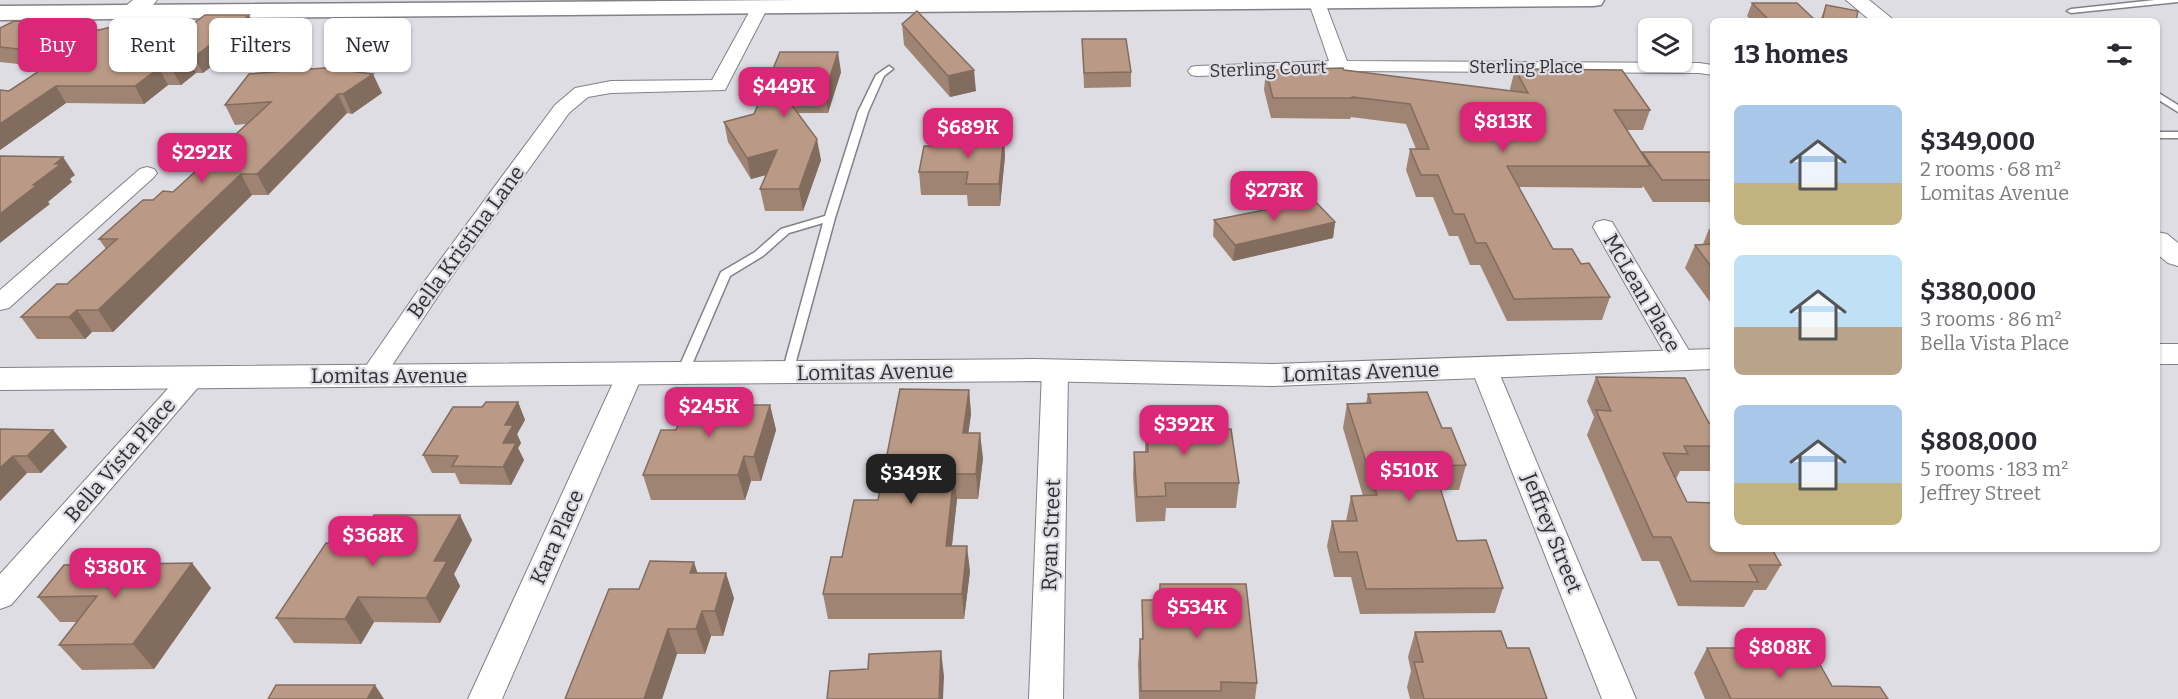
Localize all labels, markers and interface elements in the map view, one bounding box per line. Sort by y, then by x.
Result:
chip: Buy [18,18,97,72]
chip: Rent [109,18,197,72]
chip: Filters [209,18,312,72]
chip: New [324,18,411,72]
map controls [1638,18,1692,72]
button: layers [1638,18,1692,72]
icon: filters [2103,38,2136,71]
text: 13 homes [1734,39,1848,70]
street label: Sterling Court [1209,56,1327,82]
street label: Sterling Place [1469,56,1583,78]
pin: $449K [742,67,826,118]
text: $449K [753,74,815,98]
pin: $813K [1461,102,1545,153]
pin: $689K [926,108,1010,159]
text: $813K [1474,109,1532,133]
text: $689K [937,115,999,139]
text: $349,000 [1920,126,2035,157]
icon: home [1782,129,1854,201]
pin: $292K [160,133,244,184]
text: $292K [172,140,232,164]
text: 2 rooms · 68 m² [1920,157,2061,181]
street label: Bella Kristina Lane [402,161,530,323]
pin: $273K [1232,171,1316,222]
text: $273K [1244,178,1304,202]
text: Lomitas Avenue [1920,181,2069,205]
street label: McLean Place [1598,229,1686,357]
text: $380,000 [1920,276,2036,307]
icon: home [1782,279,1854,351]
text: 3 rooms · 86 m² [1920,307,2062,331]
text: Bella Vista Place [1920,331,2069,355]
street label: Lomitas Avenue [1282,356,1440,388]
street label: Lomitas Avenue [796,358,954,386]
street label: Lomitas Avenue [311,363,467,389]
pin: $245K [667,387,751,438]
street label: Bella Vista Place [59,392,181,528]
text: $245K [679,394,739,418]
pin: $392K [1142,405,1226,456]
text: $392K [1153,412,1215,436]
text: $808,000 [1920,426,2037,457]
icon: home [1782,429,1854,501]
pin: $510K [1367,451,1451,502]
pin: $349K [869,454,953,505]
text: 5 rooms · 183 m² [1920,457,2068,481]
text: $510K [1380,458,1438,482]
text: $349K [880,461,942,485]
street label: Jeffrey Street [1516,468,1588,597]
street label: Ryan Street [1036,478,1066,592]
text: Jeffrey Street [1920,481,2041,505]
street label: Kara Place [525,486,589,588]
pin: $368K [331,516,415,567]
text: $368K [342,523,404,547]
pin: $380K [73,548,157,599]
text: $380K [84,555,146,579]
pin: $534K [1155,588,1239,639]
text: $534K [1167,595,1227,619]
pin: $808K [1738,628,1822,679]
text: $808K [1749,635,1811,659]

